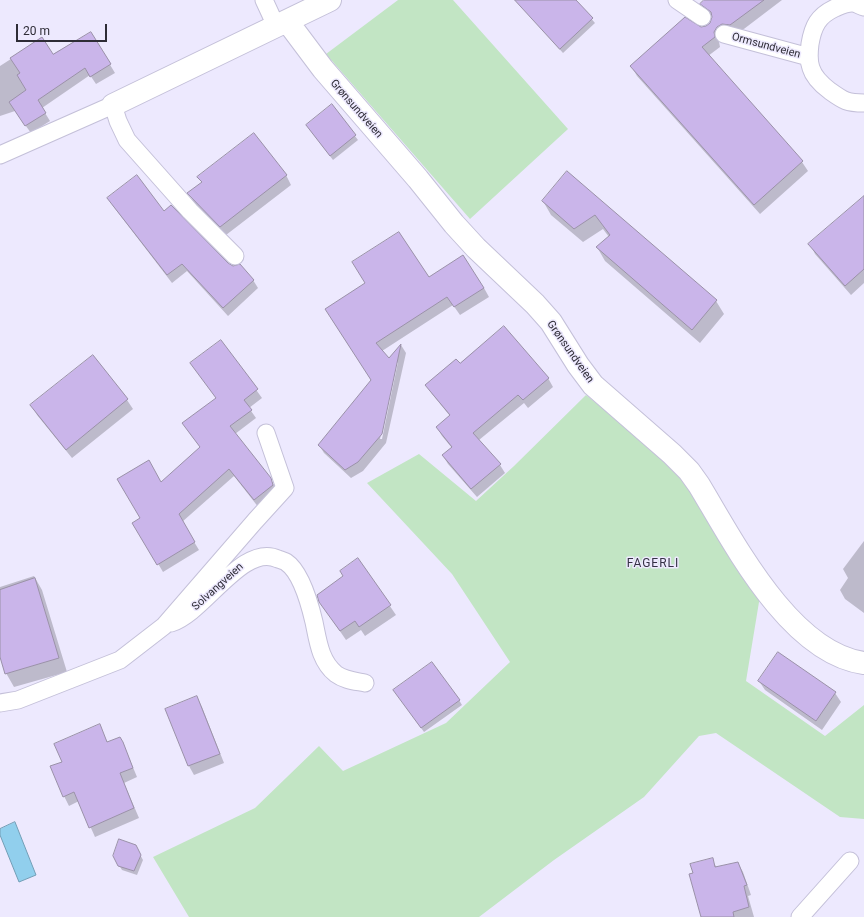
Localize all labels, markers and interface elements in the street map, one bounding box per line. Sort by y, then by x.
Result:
scale bar [18,16,109,42]
text: 20 m [23,24,50,38]
street label: Ormsundveien [730,30,802,62]
street label: Grønsundveien [327,77,385,141]
street label: Grønsundveien [544,318,596,386]
district label: FAGERLI [627,557,679,571]
street label: Solvangveien [190,560,246,614]

